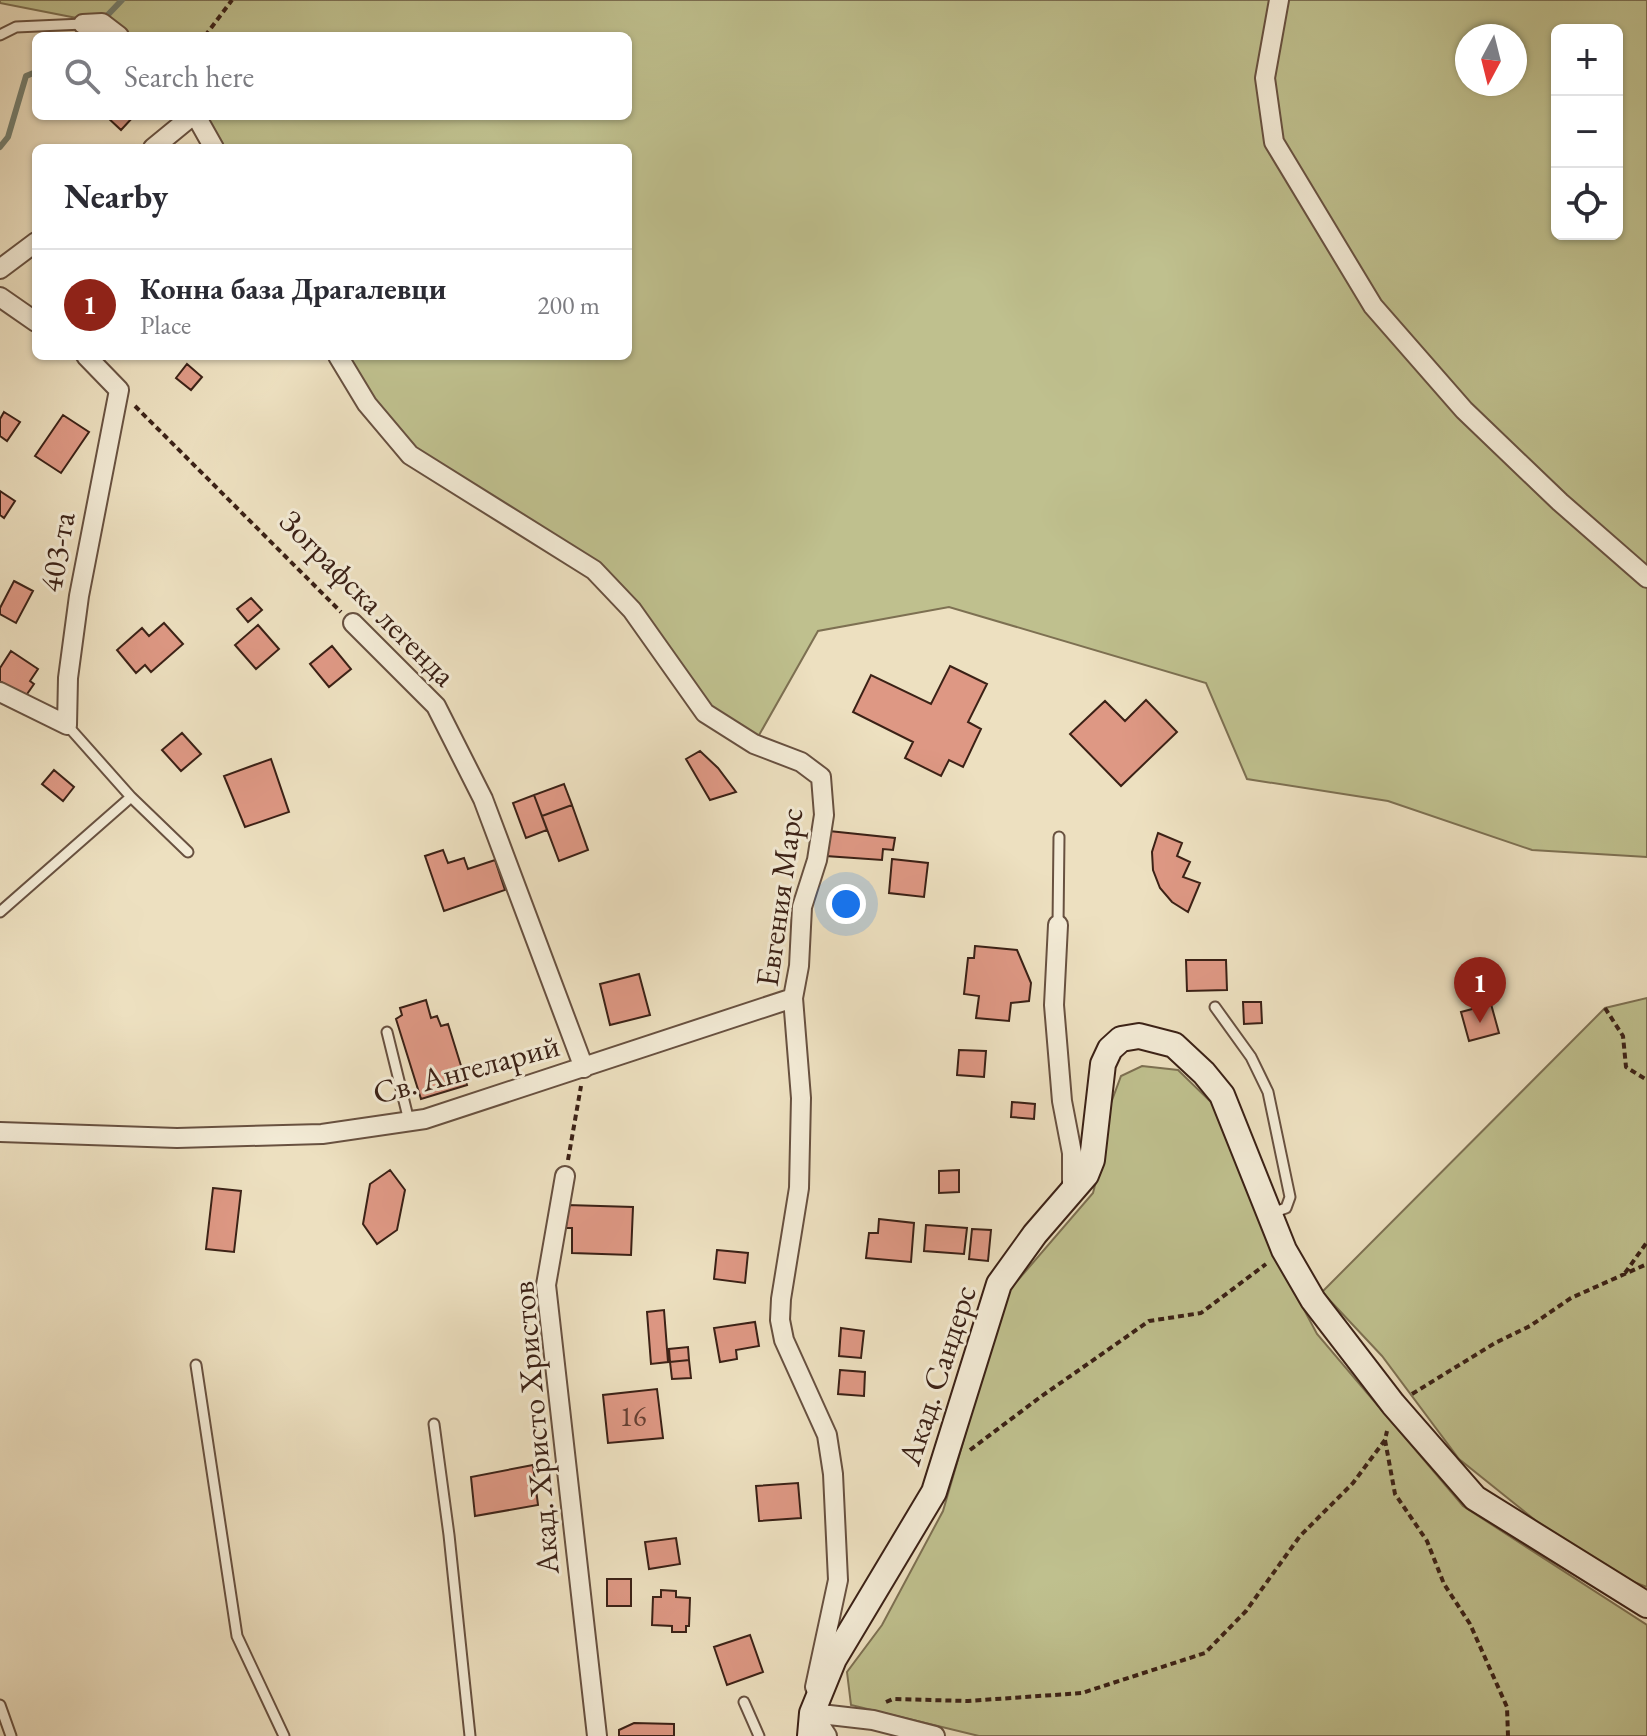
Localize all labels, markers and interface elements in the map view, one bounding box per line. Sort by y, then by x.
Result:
north arrow [1455,24,1527,96]
map controls [1551,24,1623,240]
button: + [1551,24,1623,96]
search box [32,32,632,120]
icon: search [60,54,104,98]
text: Search here [124,57,254,96]
button: − [1551,96,1623,168]
button: locate [1551,168,1623,240]
text: Nearby [64,174,168,218]
text: Конна база Драгалевци [140,269,446,308]
text: 1 [83,288,97,322]
text: 200 m [537,288,600,322]
text: Place [140,308,191,342]
street label: Зографска легенда [271,501,465,695]
street label: 403-та [29,508,85,595]
street label: Евгения Марс [746,805,812,989]
your location [826,884,866,924]
pin: 1 [1454,957,1506,1023]
street label: Св. Ангеларий [368,1024,564,1114]
street label: Акад. Христо Христов [501,1280,569,1577]
street label: Акад. Сандерс [888,1280,986,1471]
house number: 16 [620,1398,646,1434]

